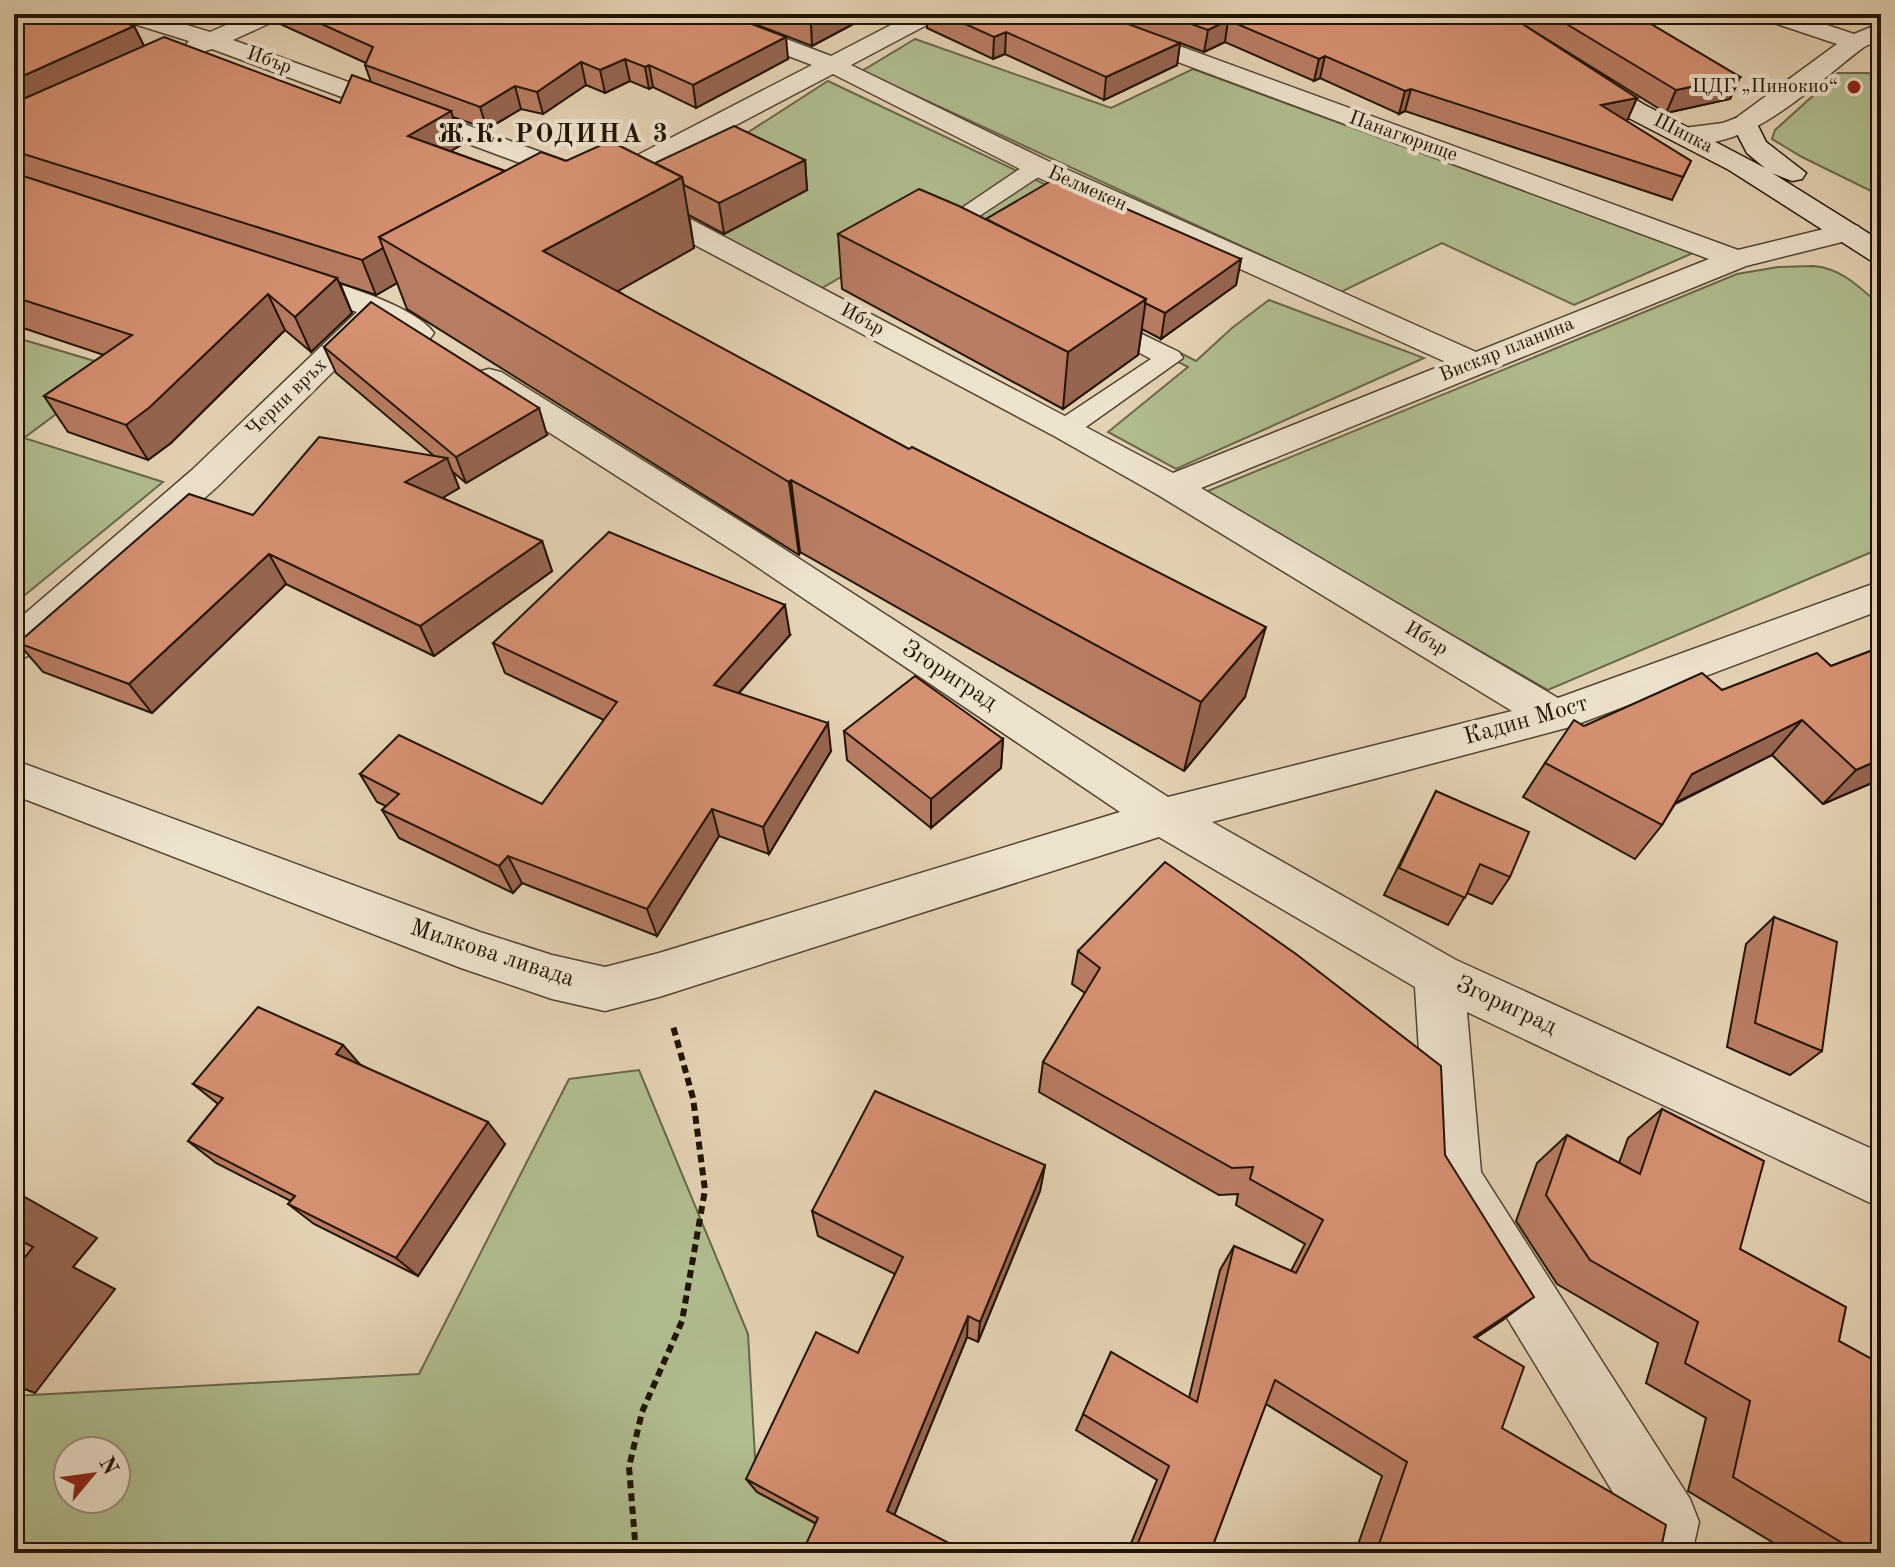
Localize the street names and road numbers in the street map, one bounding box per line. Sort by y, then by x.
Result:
street label: Ибър [244,44,294,78]
street label: Панагюрище [1346,108,1460,166]
street label: Шипка [1650,111,1716,157]
street label: Белмекен [1044,163,1130,215]
street label: Ибър [837,300,887,340]
street label: Вискяр планина [1437,314,1577,386]
street label: Черни връх [243,355,331,441]
street label: Ибър [1401,618,1451,660]
street label: Згориград [897,637,1001,716]
street label: Кадин Мост [1461,692,1591,750]
street label: Милкова ливада [407,916,577,992]
street label: Згориград [1452,972,1560,1040]

